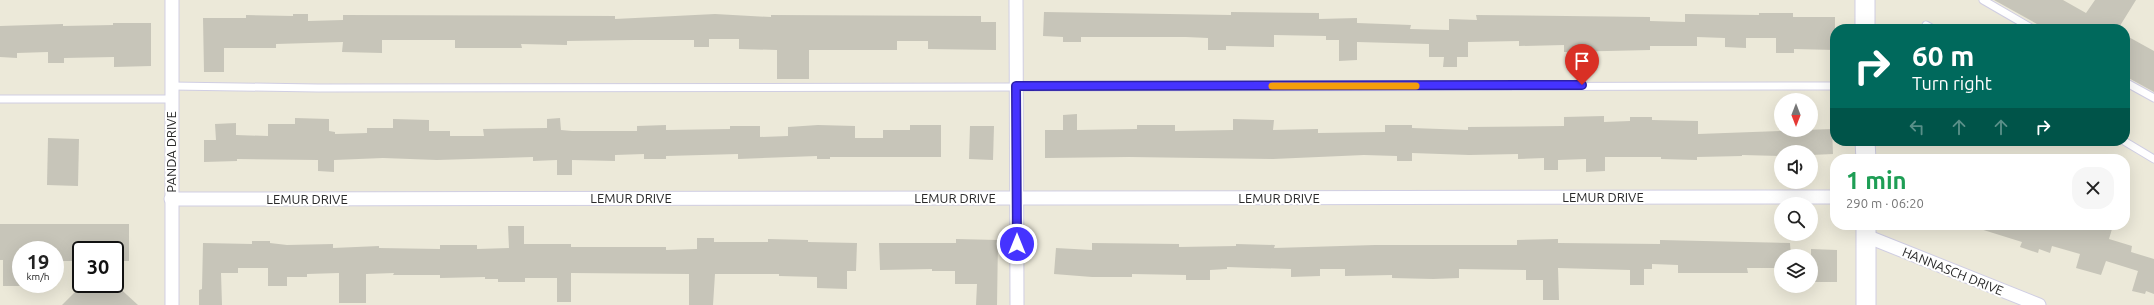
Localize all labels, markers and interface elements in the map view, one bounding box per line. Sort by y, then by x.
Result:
icon: right [1846,40,1898,92]
text: 60 m [1912,40,1974,71]
pin [1565,44,1599,85]
icon: arrive [1571,50,1593,72]
text: Turn right [1912,73,1992,93]
north arrow [1774,93,1818,137]
map controls [1774,93,1818,293]
street label: PANDA DRIVE [164,111,178,193]
icon: left [1906,116,1928,138]
icon: ahead [1948,116,1970,138]
icon: ahead [1990,116,2012,138]
icon: right [2032,116,2054,138]
button: sound [1774,145,1818,189]
text: 1 min [1846,167,1907,194]
button: close [2072,167,2114,209]
street label: LEMUR DRIVE [1562,190,1644,204]
street label: LEMUR DRIVE [590,191,672,205]
street label: LEMUR DRIVE [914,191,996,205]
street label: LEMUR DRIVE [1238,191,1320,205]
street label: LEMUR DRIVE [266,192,348,206]
text: 290 m · 06:20 [1846,196,1924,210]
button: search [1774,197,1818,241]
position arrow [996,223,1038,265]
speed limit sign: 30 [72,241,124,293]
street label: HANNASCH DRIVE [1900,244,2006,298]
button: layers [1774,249,1818,293]
text: 19 [27,250,49,273]
text: km/h [26,271,50,282]

